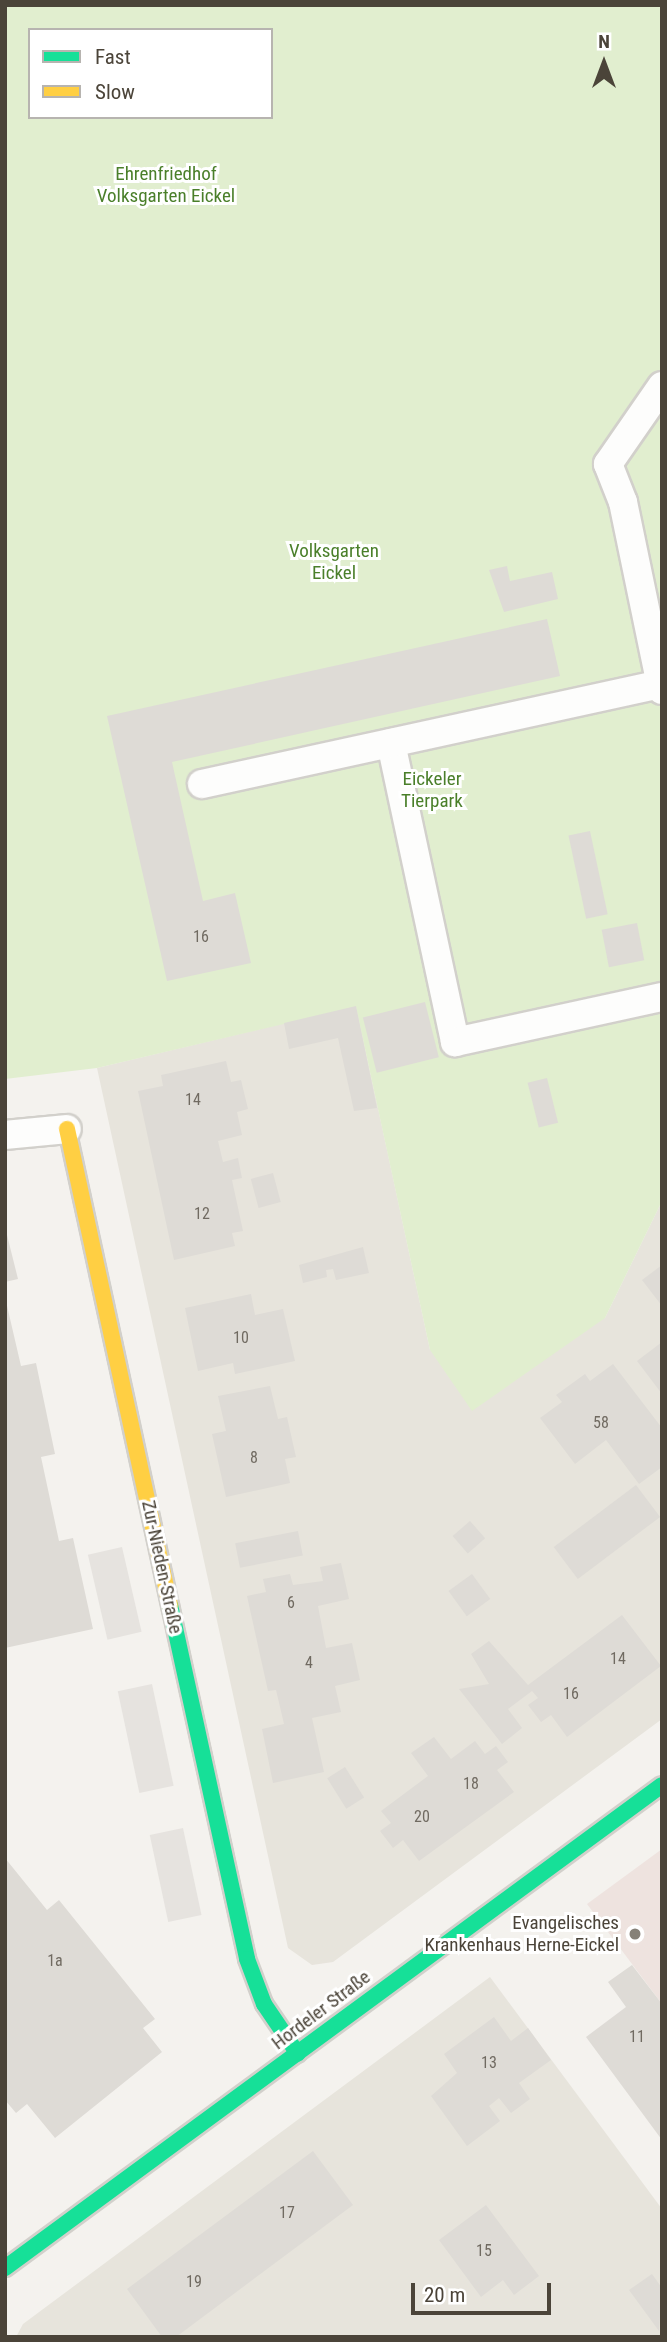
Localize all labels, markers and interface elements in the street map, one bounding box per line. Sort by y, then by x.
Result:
legend [28,28,273,119]
north arrow [569,28,639,98]
text: N [598,30,610,53]
text: Fast [95,45,131,69]
text: Slow [95,80,135,104]
park label: Ehrenfriedhof Volksgarten Eickel [97,163,235,207]
park label: Volksgarten Eickel [289,540,379,584]
park label: Eickeler Tierpark [401,768,463,812]
house number: 16 [193,927,209,947]
house number: 14 [185,1090,201,1110]
house number: 12 [194,1204,210,1224]
house number: 10 [233,1328,249,1348]
house number: 58 [593,1413,609,1433]
house number: 8 [250,1448,258,1468]
street label: Zur-Nieden-Straße [137,1498,187,1636]
house number: 6 [287,1593,295,1613]
house number: 14 [610,1649,626,1669]
house number: 4 [305,1653,313,1673]
house number: 16 [563,1684,579,1704]
house number: 18 [463,1774,479,1794]
house number: 20 [414,1807,430,1827]
place label: Evangelisches Krankenhaus Herne-Eickel [424,1912,619,1956]
marker: Evangelisches Krankenhaus Herne-Eickel [625,1924,645,1944]
house number: 1a [47,1951,63,1971]
street label: Hordeler Straße [267,1966,375,2054]
house number: 11 [629,2027,645,2047]
house number: 13 [481,2053,497,2073]
house number: 17 [279,2203,295,2223]
house number: 15 [476,2241,492,2261]
scale bar [415,2268,555,2312]
house number: 19 [186,2272,202,2292]
text: 20 m [424,2283,465,2307]

